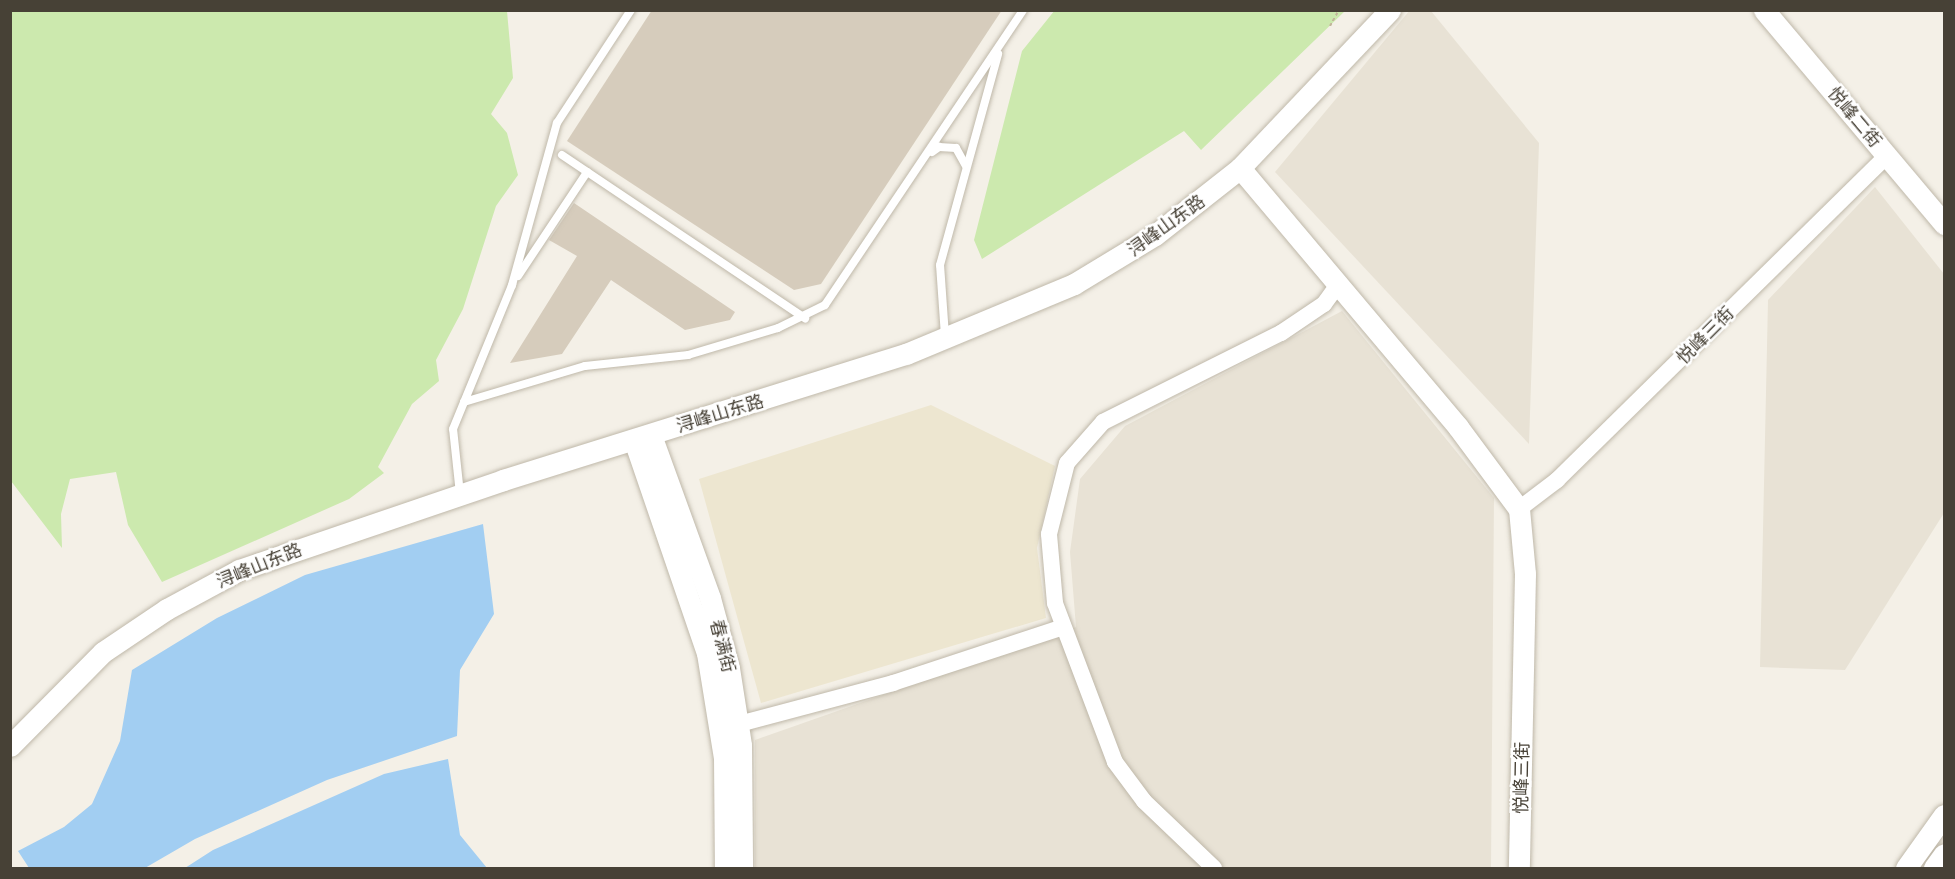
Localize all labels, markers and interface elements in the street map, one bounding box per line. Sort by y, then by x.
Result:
street label: 悦峰二街 [1824,82,1886,152]
street label: 浔峰山东路 [1123,190,1209,260]
street label: 悦峰三街 [1672,302,1738,368]
street label: 浔峰山东路 [674,390,766,436]
street label: 浔峰山东路 [213,538,305,592]
street label: 春满街 [706,617,740,675]
street label: 悦峰三街 [1510,742,1532,814]

